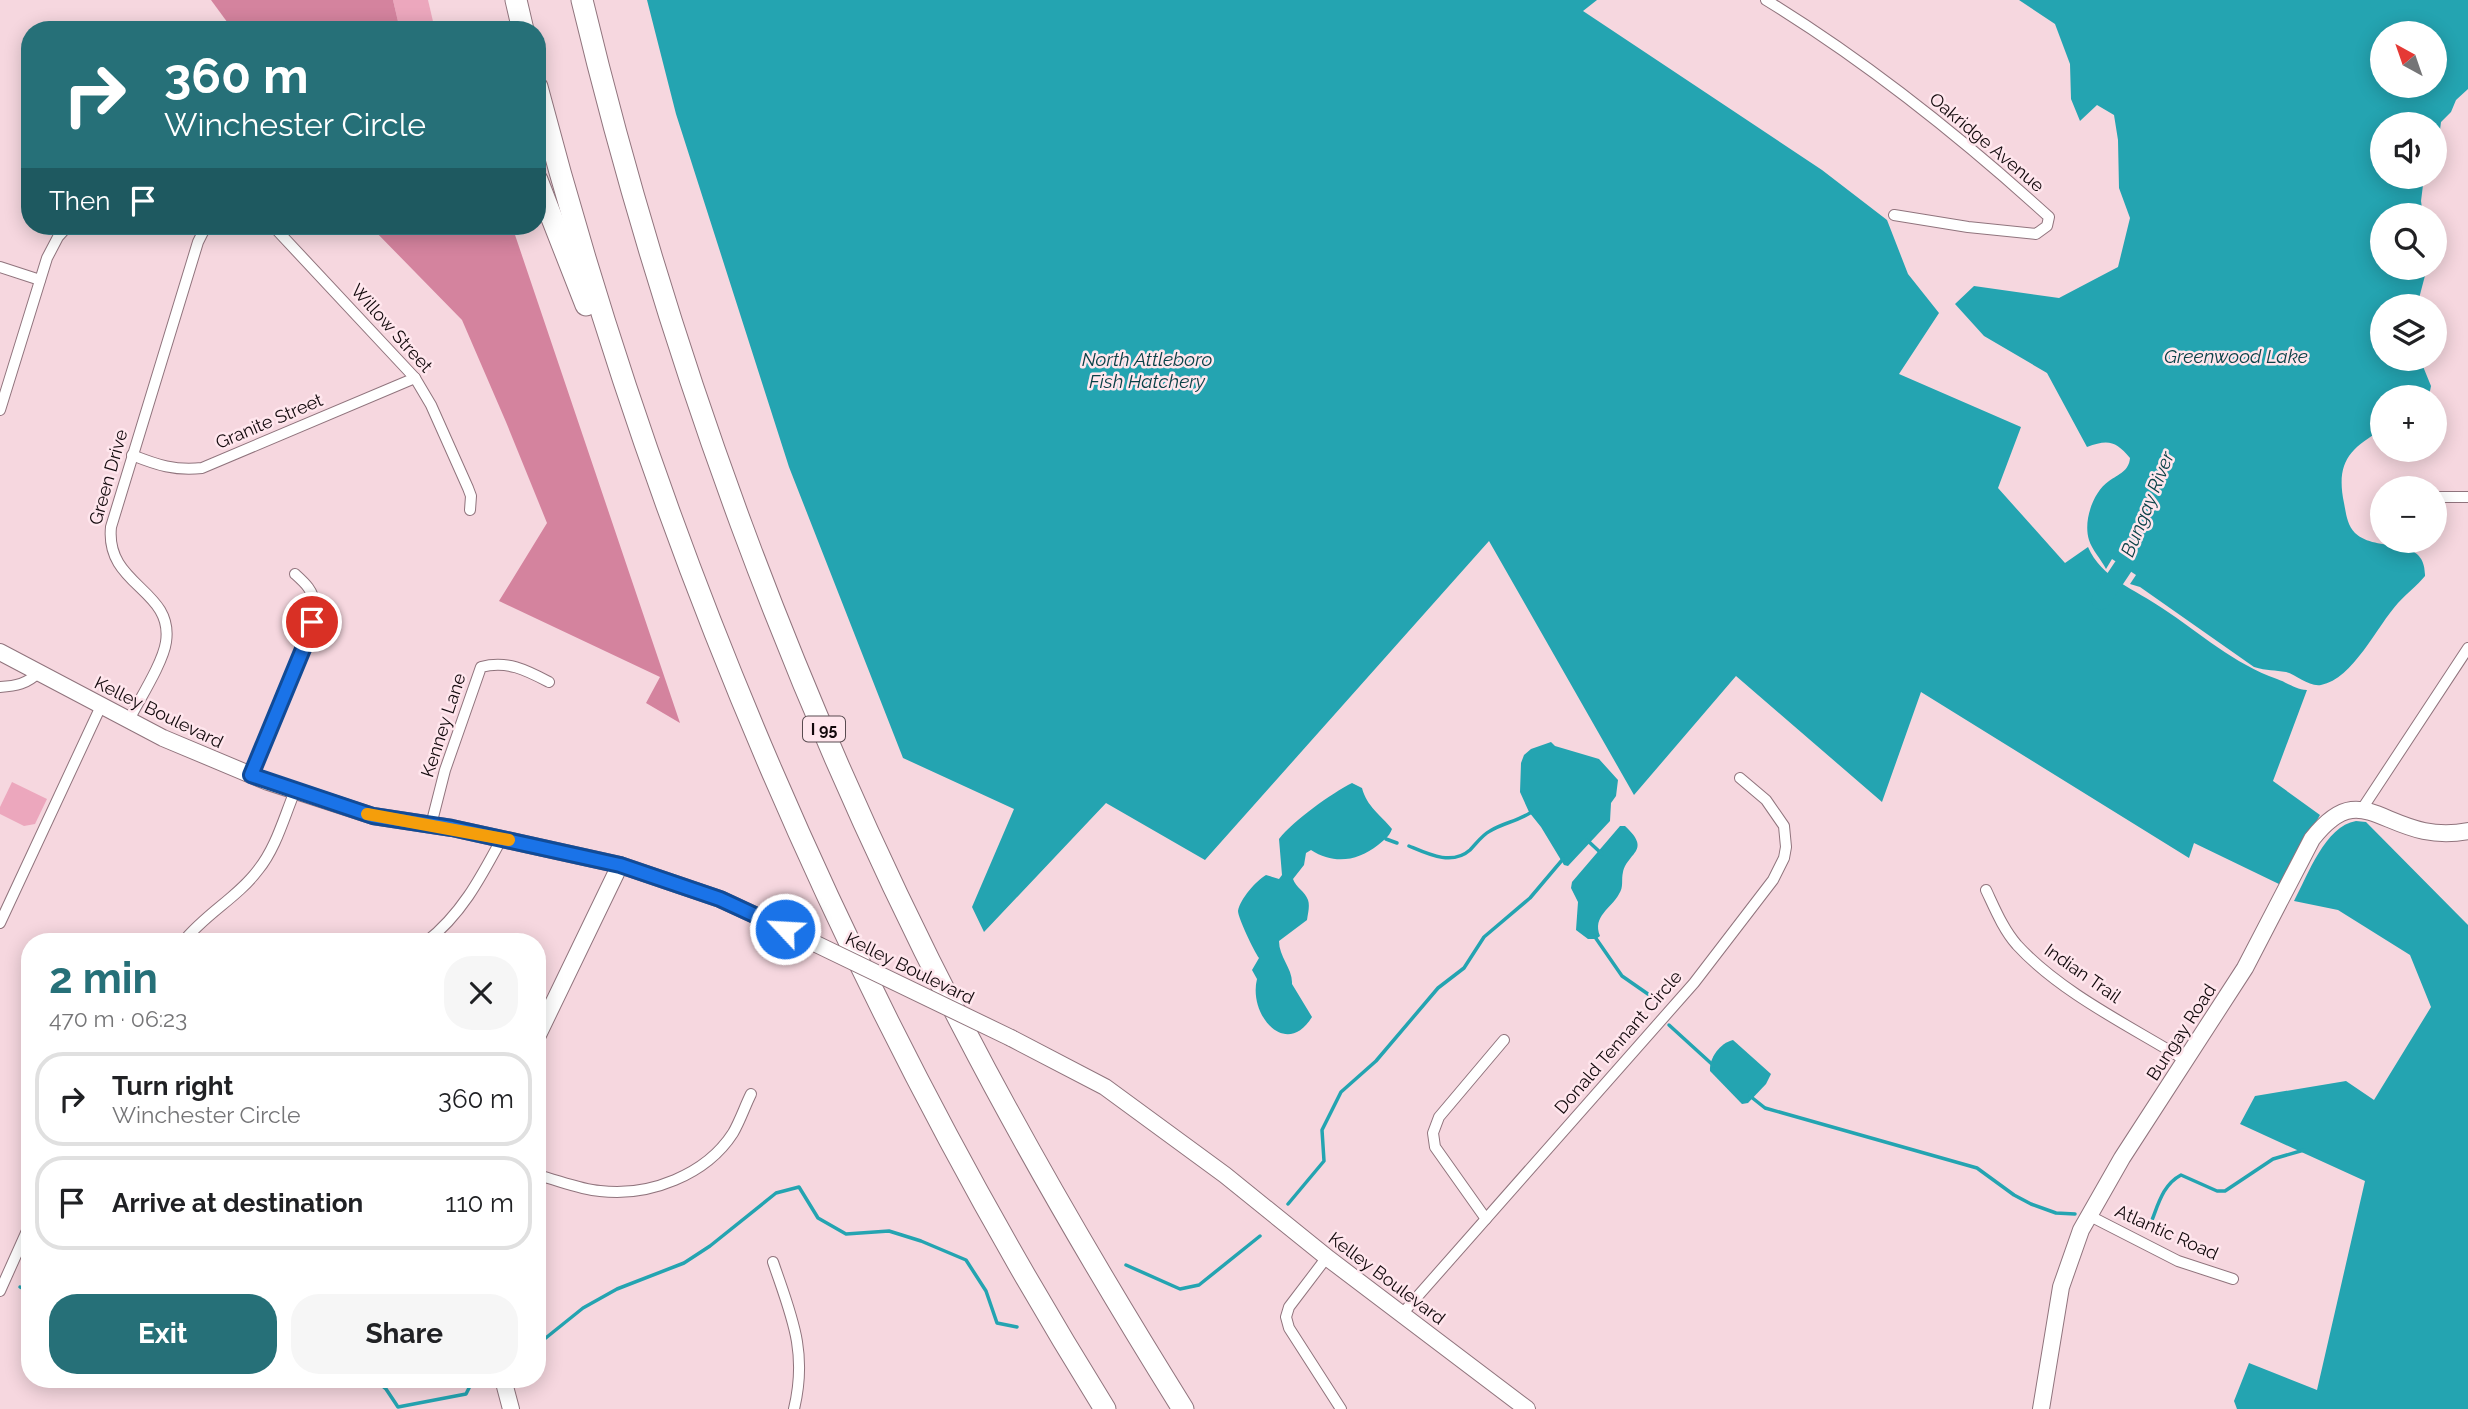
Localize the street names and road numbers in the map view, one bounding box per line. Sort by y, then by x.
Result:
street label: Oakridge Avenue [1925,88,2049,196]
street label: Willow Street [347,280,437,376]
street label: Granite Street [212,389,326,453]
street label: Green Drive [84,427,132,527]
street label: Kenney Lane [416,670,470,780]
street label: Kelley Boulevard [91,672,227,752]
road number: I 95 [803,716,845,742]
street label: Kelley Boulevard [842,928,978,1008]
street label: Indian Trail [2041,939,2125,1007]
street label: Donald Tennant Circle [1550,966,1686,1118]
street label: Bungay Road [2142,980,2220,1084]
street label: Atlantic Road [2112,1200,2222,1264]
street label: Kelley Boulevard [1325,1227,1449,1329]

